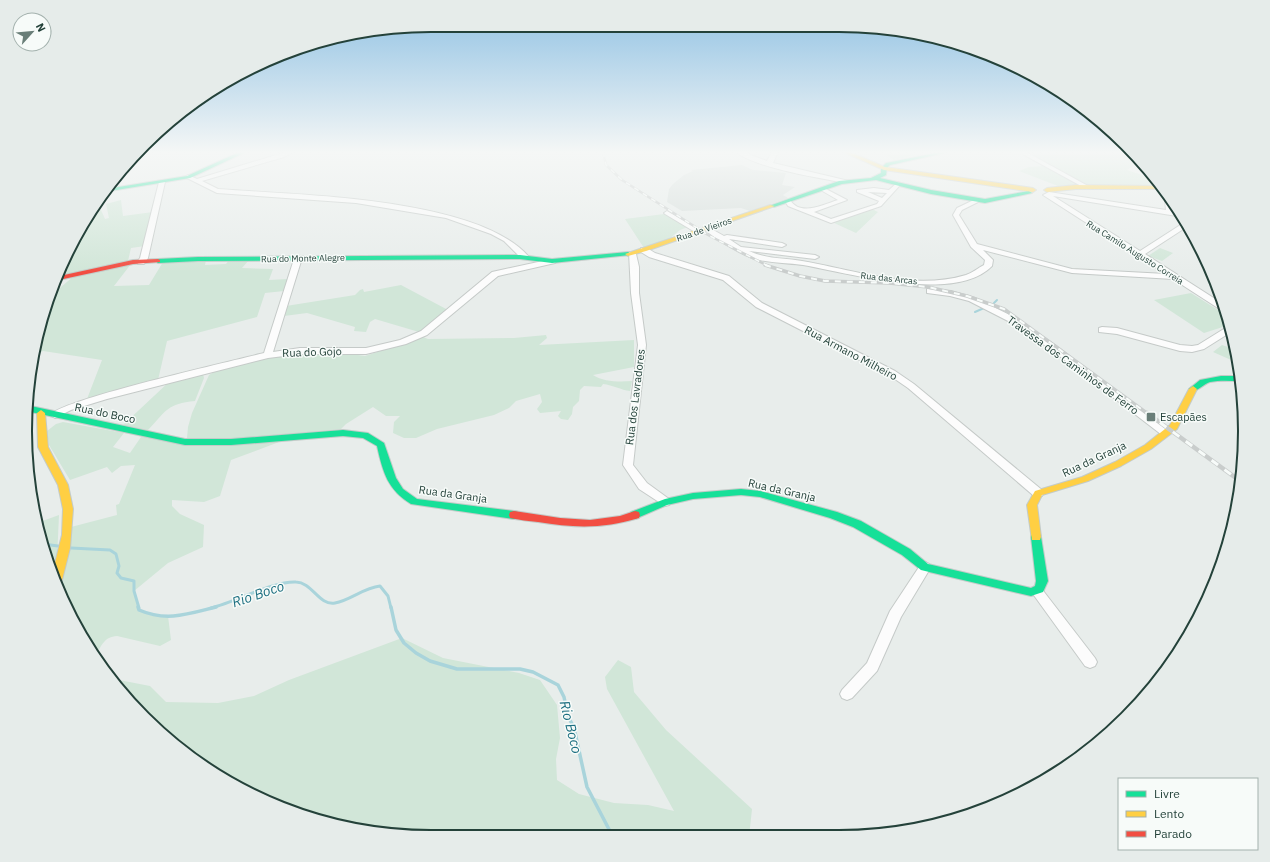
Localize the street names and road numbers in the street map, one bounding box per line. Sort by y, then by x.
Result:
street label: Rua de Vieiros [675,214,733,244]
street label: Rua Camilo Augusto Correia [1084,218,1186,287]
street label: Rua do Monte Alegre [261,252,345,264]
street label: Rua das Arcas [860,270,918,286]
street label: Travessa dos Caminhos de Ferro [1004,313,1142,417]
street label: Rua Armano Milheiro [802,323,900,383]
street label: Rua do Gojo [282,344,342,360]
street label: Rua dos Lavradores [622,348,648,446]
street label: Rua do Boco [73,400,137,426]
street label: Rua da Granja [1060,438,1128,480]
street label: Rua da Granja [747,475,817,505]
street label: Rua da Granja [418,482,488,506]

